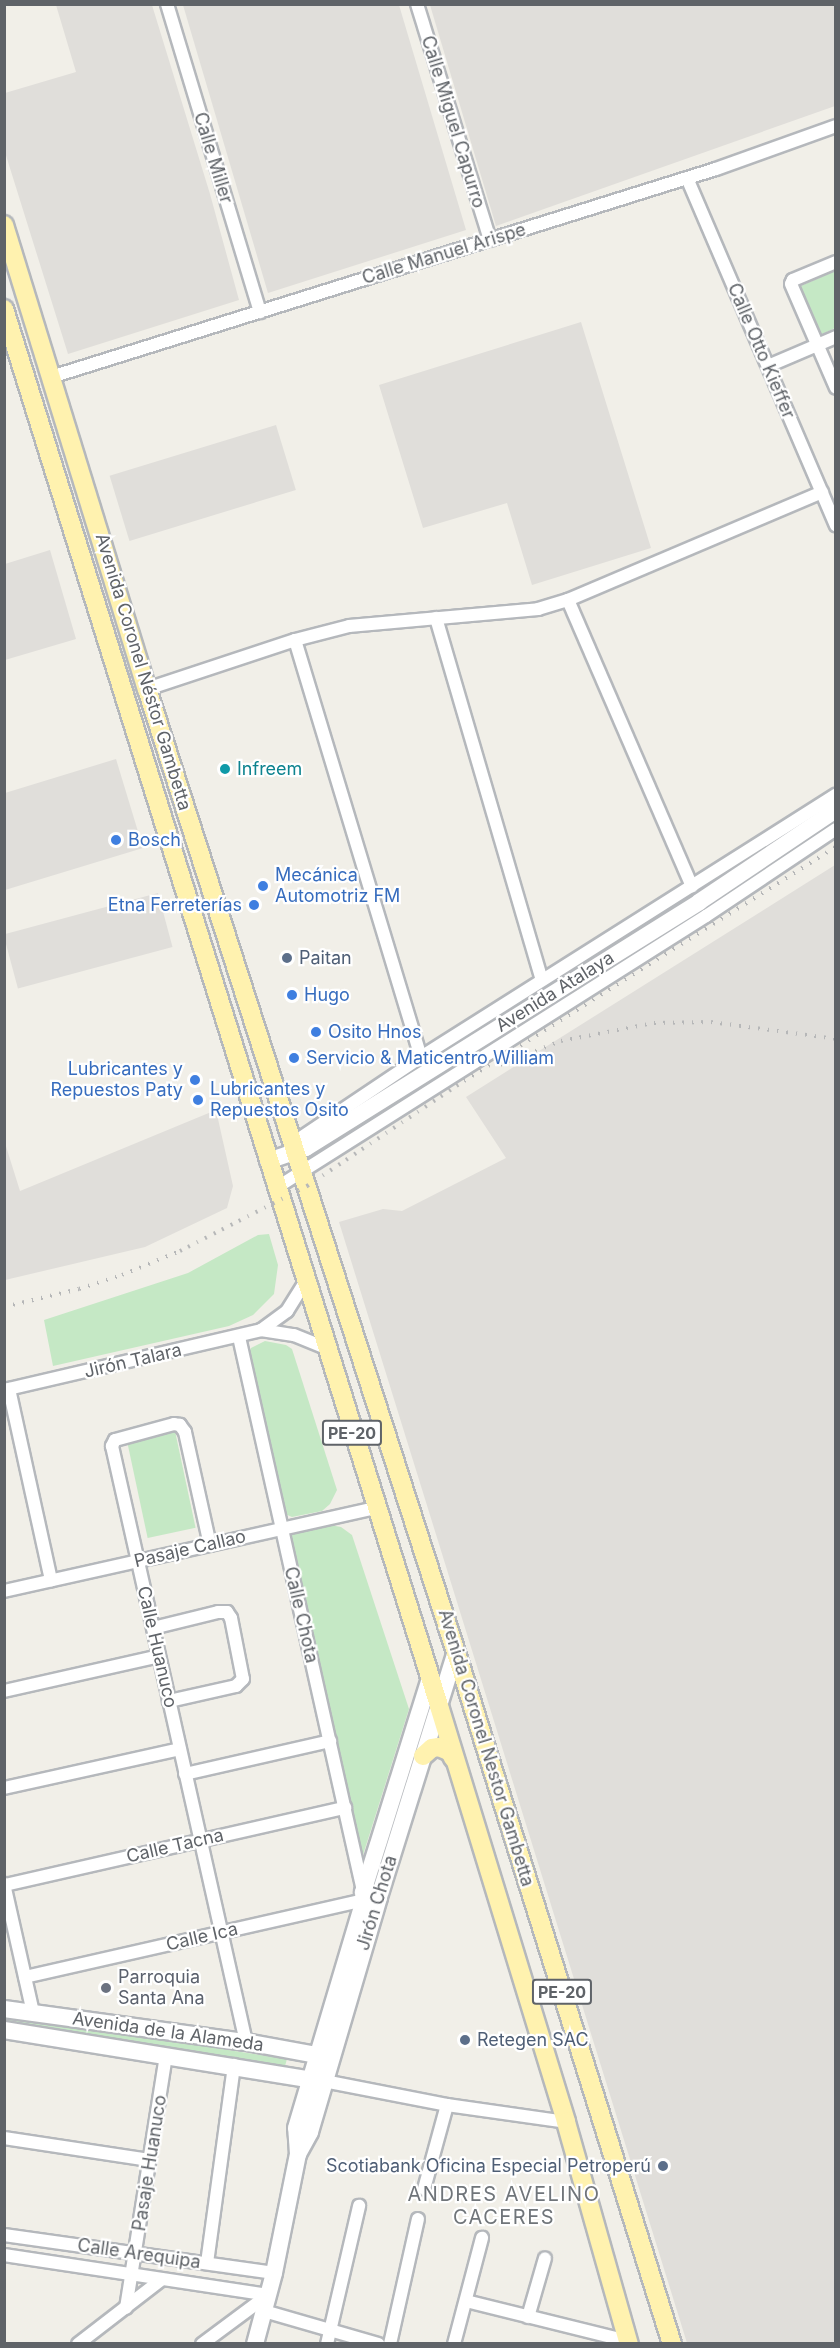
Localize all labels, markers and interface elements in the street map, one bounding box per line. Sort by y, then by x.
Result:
street label: Calle Miguel Capurro [417,33,489,211]
street label: Calle Miller [189,110,237,206]
street label: Calle Manuel Arispe [360,219,528,289]
street label: Calle Otto Kieffer [723,280,799,422]
street label: Avenida Coronel Néstor Gambetta [90,531,196,813]
place label: Infreem [237,758,302,780]
marker: Infreem [218,762,232,776]
place label: Bosch [128,829,181,851]
marker: Bosch [109,833,123,847]
place label: Mecánica Automotriz FM [275,865,400,908]
marker: Mecánica Automotriz FM [256,879,270,893]
place label: Etna Ferreterías [108,894,242,916]
marker: Etna Ferreterías [247,898,261,912]
place label: Paitan [299,947,352,969]
street label: Avenida Atalaya [492,947,618,1037]
marker: Paitan [280,951,294,965]
place label: Hugo [304,984,350,1006]
marker: Hugo [285,988,299,1002]
place label: Osito Hnos [328,1021,421,1043]
marker: Osito Hnos [309,1025,323,1039]
place label: Servicio & Maticentro William [306,1047,554,1069]
marker: Servicio & Maticentro William [287,1051,301,1065]
place label: Lubricantes y Repuestos Paty [50,1059,183,1102]
marker: Lubricantes y Repuestos Paty [188,1073,202,1087]
place label: Lubricantes y Repuestos Osito [210,1079,349,1122]
marker: Lubricantes y Repuestos Osito [191,1093,205,1107]
street label: Jirón Talara [82,1339,184,1383]
road number: PE-20 [320,1420,384,1446]
street label: Pasaje Callao [132,1526,248,1572]
street label: Calle Chota [279,1565,323,1665]
street label: Calle Huanuco [133,1584,181,1710]
street label: Avenida Coronel Nestor Gambetta [433,1607,539,1889]
street label: Calle Tacna [124,1824,226,1868]
street label: Jirón Chota [352,1853,402,1953]
street label: Calle Ica [164,1918,240,1956]
place label: Parroquia Santa Ana [118,1967,205,2010]
road number: PE-20 [530,1979,594,2005]
marker: Parroquia Santa Ana [99,1981,113,1995]
street label: Avenida de la Alameda [71,2008,265,2056]
place label: Retegen SAC [477,2029,589,2051]
marker: Retegen SAC [458,2033,472,2047]
street label: Pasaje Huanuco [129,2093,171,2233]
place label: Scotiabank Oficina Especial Petroperú [326,2155,651,2177]
marker: Scotiabank Oficina Especial Petroperú [656,2159,670,2173]
district label: ANDRES AVELINO CACERES [408,2183,600,2230]
street label: Calle Arequipa [76,2235,202,2273]

